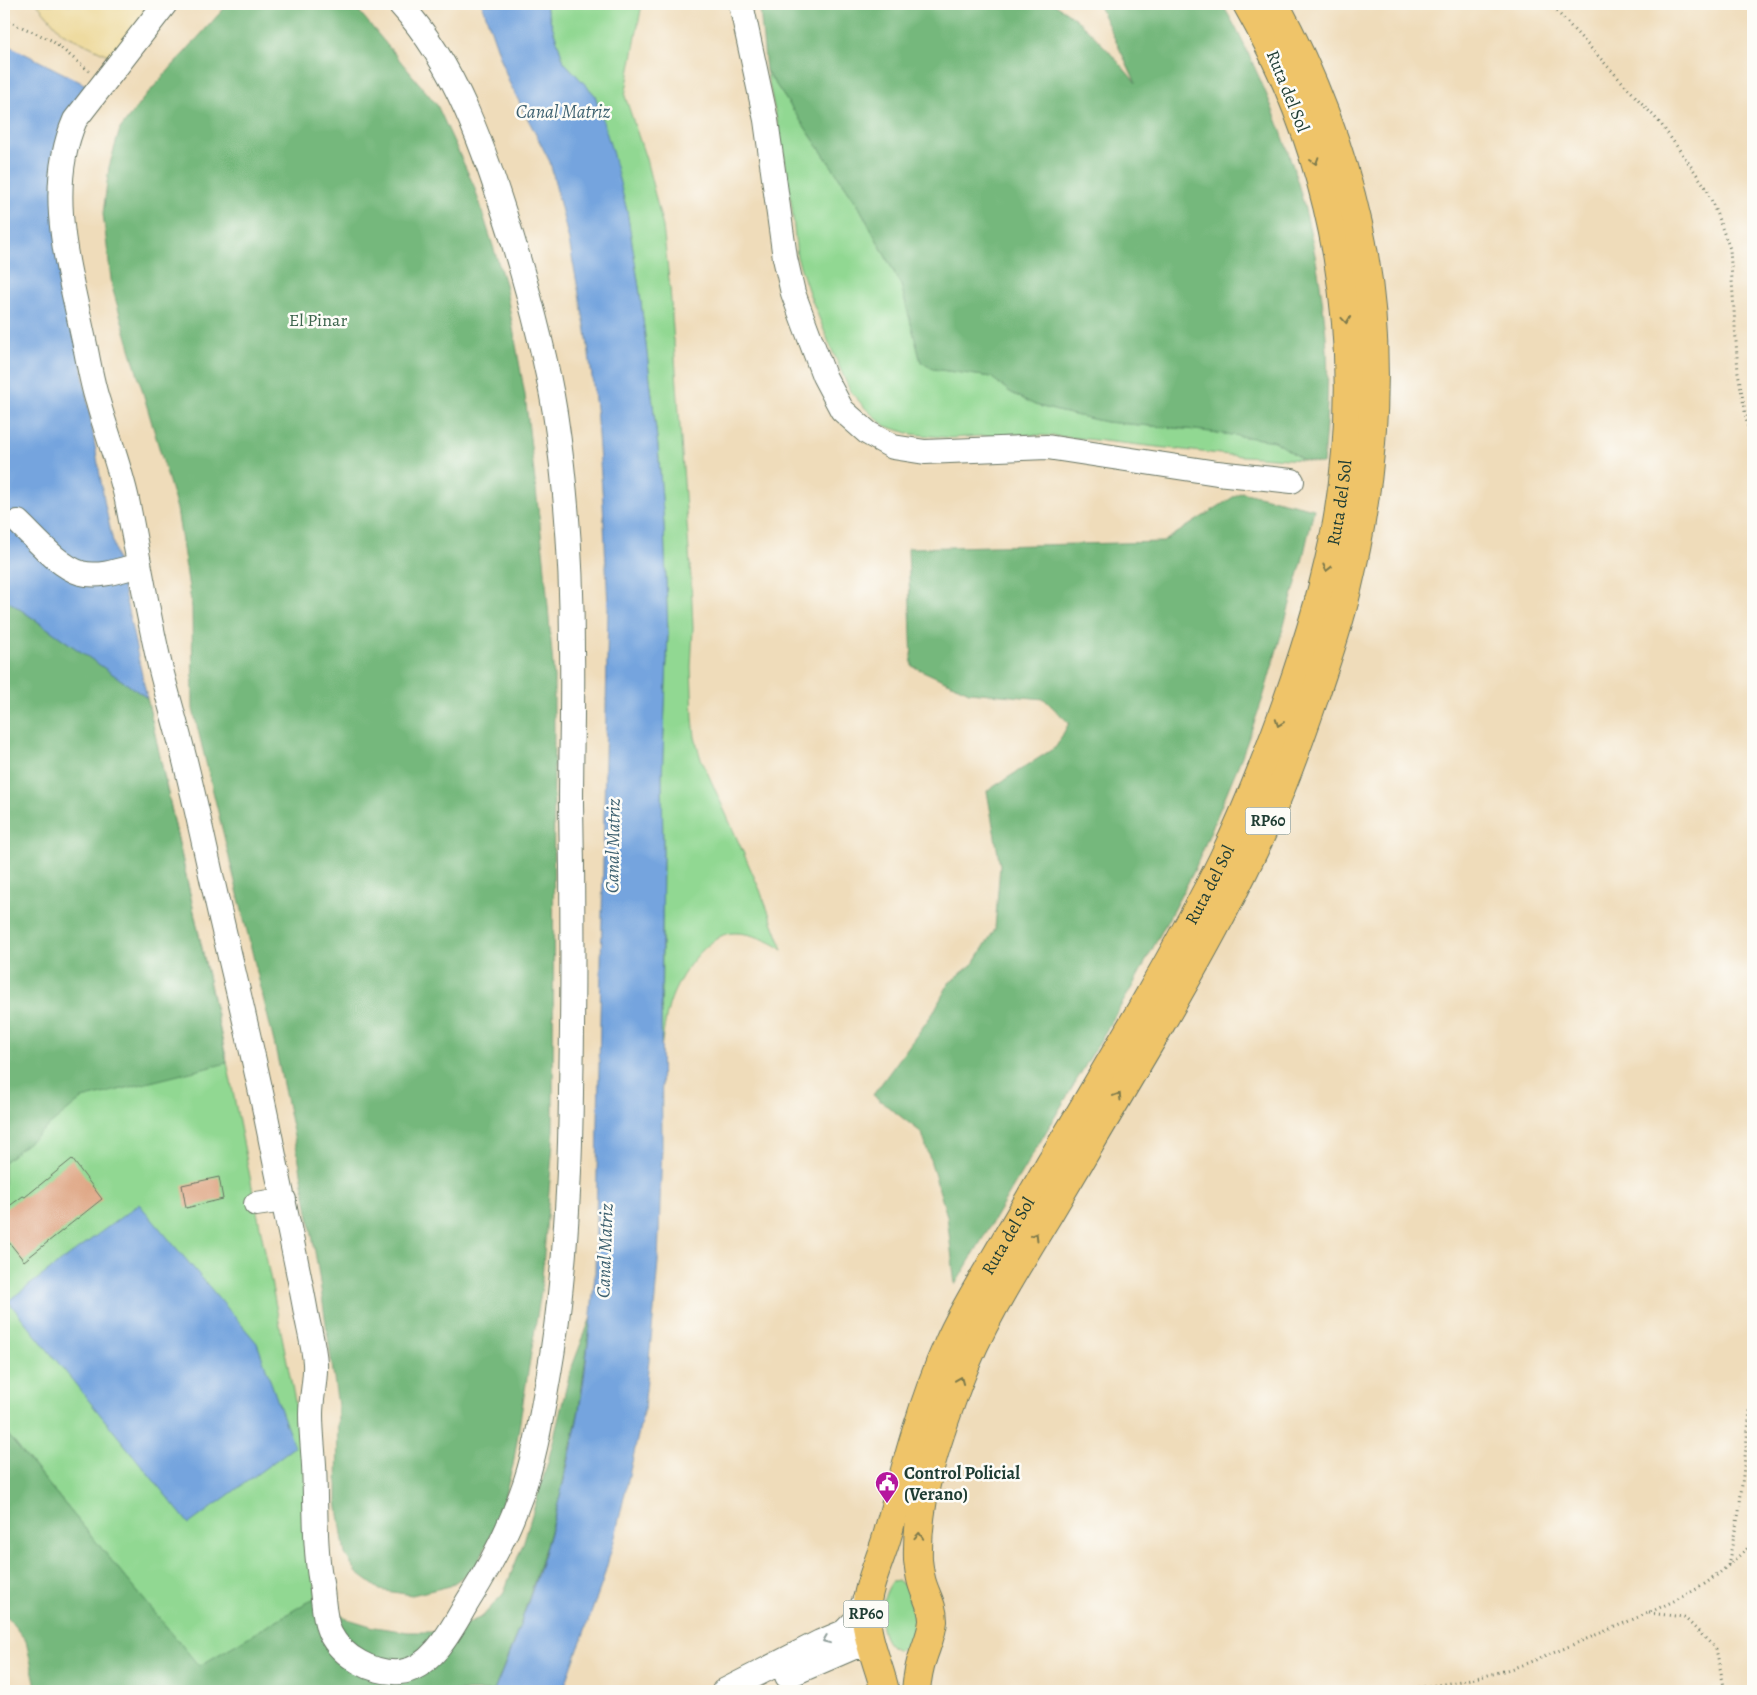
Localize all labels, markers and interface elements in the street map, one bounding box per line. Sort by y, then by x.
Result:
street label: Ruta del Sol [1261,46,1316,136]
water label: Canal Matriz [516,99,611,125]
one-way arrow [1309,156,1319,164]
park label: El Pinar [289,308,347,332]
one-way arrow [1341,316,1352,324]
street label: Ruta del Sol [1321,458,1357,548]
one-way arrow [1322,563,1333,572]
one-way arrow [1275,719,1285,727]
water label: Canal Matriz [599,798,627,893]
road number: RP60 [1246,808,1290,834]
street label: Ruta del Sol [1179,841,1240,929]
one-way arrow [1111,1093,1121,1102]
street label: Ruta del Sol [976,1192,1040,1279]
water label: Canal Matriz [590,1203,620,1299]
one-way arrow [1028,1232,1038,1241]
one-way arrow [953,1376,964,1385]
place label: Control Policial (Verano) [904,1461,1020,1506]
public building icon: Control Policial (Verano) [874,1470,900,1504]
one-way arrow [913,1532,924,1540]
road number: RP60 [844,1600,888,1628]
one-way arrow [822,1634,830,1644]

